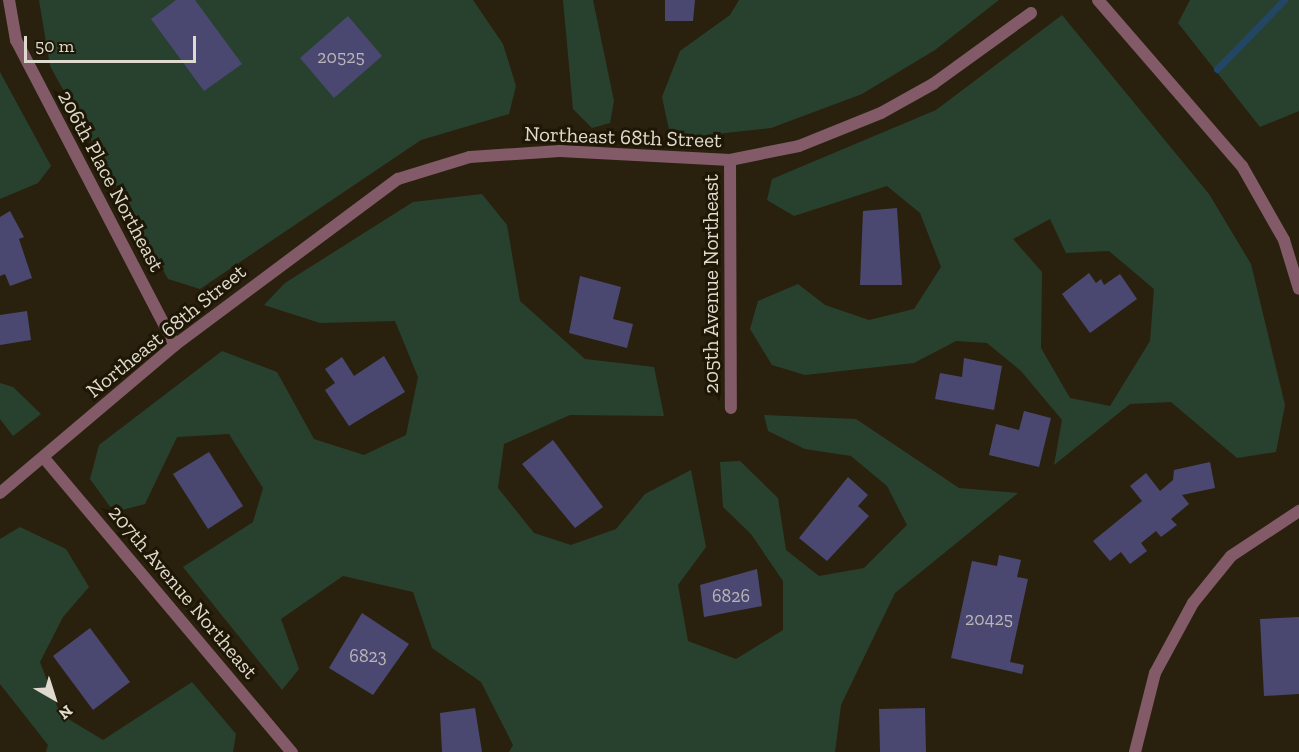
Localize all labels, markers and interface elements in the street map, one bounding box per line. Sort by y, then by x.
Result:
scale bar [27,24,200,62]
text: 50 m [35,35,74,57]
house number: 20525 [317,46,365,68]
street label: 206th Place Northeast [53,86,169,276]
street label: Northeast 68th Street [524,121,722,153]
street label: 205th Avenue Northeast [698,174,724,394]
street label: Northeast 68th Street [81,259,251,403]
street label: 207th Avenue Northeast [103,500,263,684]
house number: 6826 [712,585,750,607]
house number: 20425 [965,608,1013,630]
house number: 6823 [349,645,387,667]
north arrow [24,668,84,728]
text: N [55,701,76,724]

